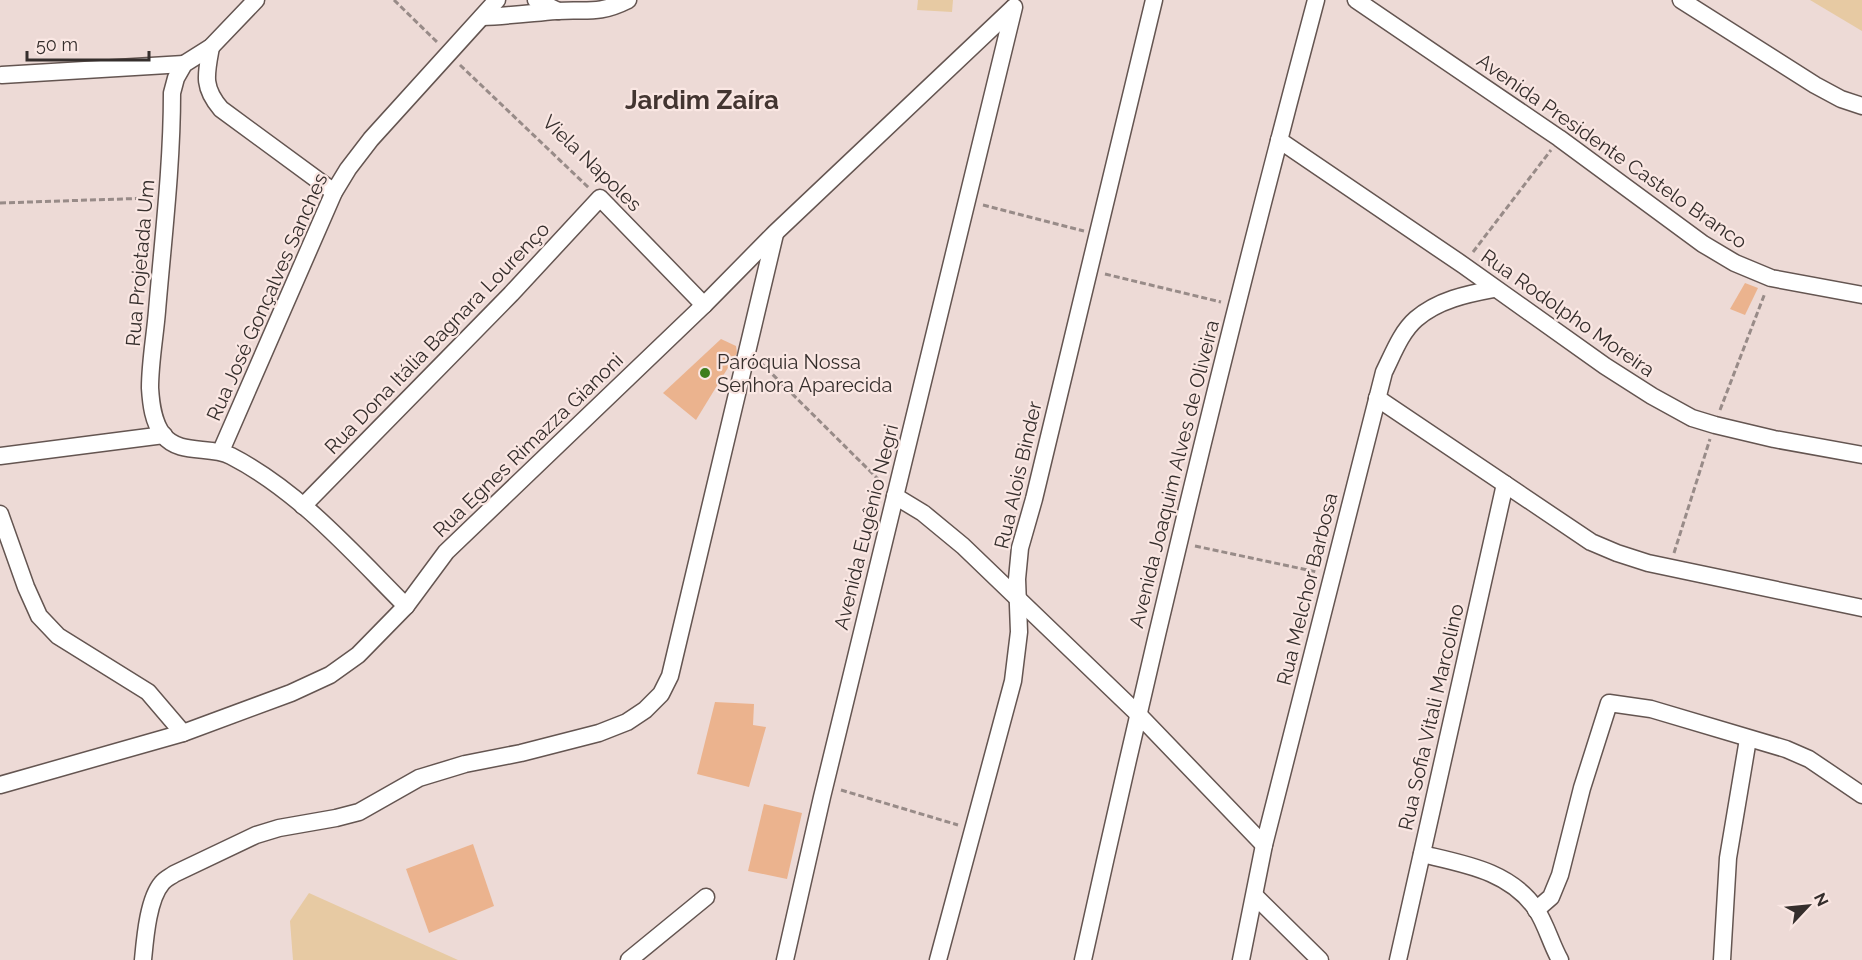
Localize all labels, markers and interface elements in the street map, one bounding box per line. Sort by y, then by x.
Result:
scale bar [27,24,148,62]
text: 50 m [36,34,78,55]
street label: Avenida Presidente Castelo Branco [1472,48,1752,254]
district label: Jardim Zaíra [625,85,779,115]
street label: Viela Napoles [537,110,647,216]
street label: Rua José Gonçalves Sanches [201,169,333,425]
street label: Rua Projetada Um [121,179,159,347]
street label: Rua Dona Itália Bagnara Lourenço [320,217,554,459]
street label: Rua Rodolpho Moreira [1477,244,1659,382]
street label: Avenida Joaquim Alves de Oliveira [1124,318,1224,630]
street label: Rua Egnes Rimazza Gianoni [428,348,628,542]
place label: Paróquia Nossa Senhora Aparecida [717,350,892,397]
marker: Paróquia Nossa Senhora Aparecida [698,366,712,380]
street label: Rua Alois Binder [989,399,1047,551]
street label: Avenida Eugênio Negri [829,422,903,632]
street label: Rua Melchor Barbosa [1271,490,1343,688]
street label: Rua Sofia Vitali Marcolino [1393,601,1469,833]
north arrow [1778,876,1838,936]
text: N [1810,890,1832,909]

